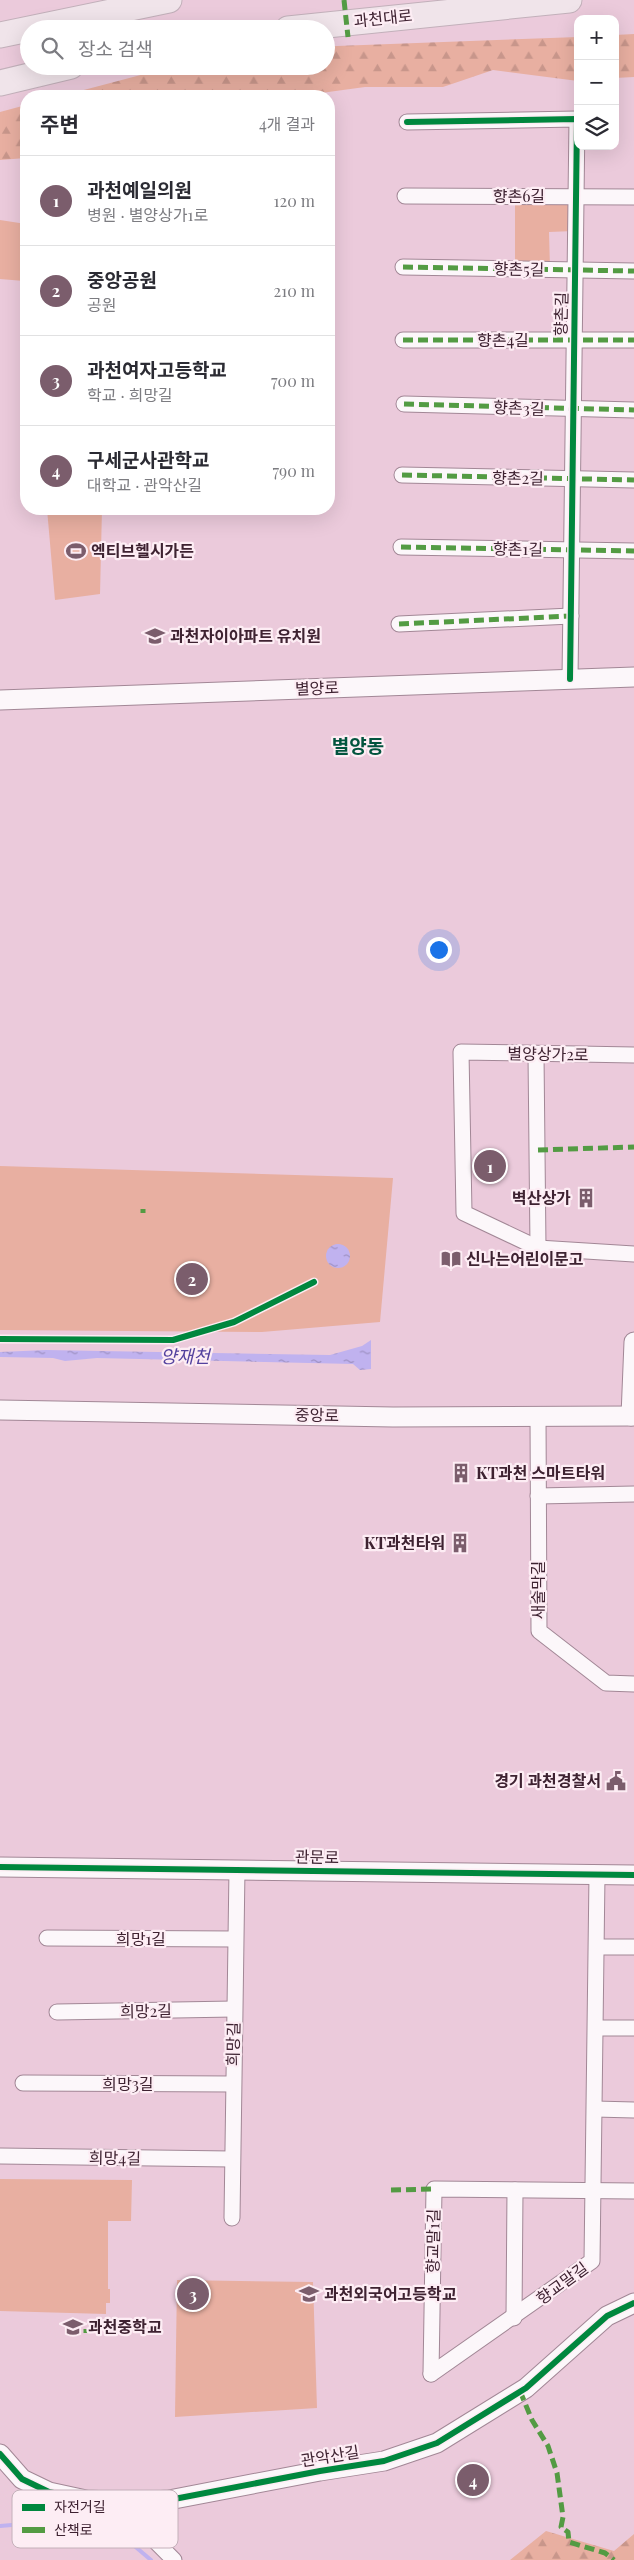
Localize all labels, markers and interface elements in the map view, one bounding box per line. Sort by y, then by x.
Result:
street label: 과천대로 [353,4,414,31]
map controls [574,15,619,150]
button: + [574,15,619,60]
search box [20,20,335,75]
icon: search [38,34,66,62]
text: 장소 검색 [78,35,153,61]
button: − [574,60,619,105]
button: layers [574,105,619,150]
text: 주변 [40,109,79,137]
text: 4개 결과 [259,113,315,134]
text: 과천예일의원 [87,176,192,202]
street label: 향촌6길 [493,185,545,206]
text: 1 [53,190,59,211]
text: 120 m [274,190,315,211]
text: 병원 · 별양상가1로 [87,204,208,225]
street label: 향촌5길 [493,258,545,279]
text: 중앙공원 [87,266,157,292]
text: 2 [52,280,60,301]
text: 210 m [274,280,315,301]
street label: 향촌길 [550,292,571,336]
text: 공원 [87,294,116,315]
street label: 향촌4길 [477,329,529,350]
text: 과천여자고등학교 [87,356,227,382]
text: 3 [52,370,60,391]
text: 700 m [271,370,315,391]
text: 학교 · 희망길 [87,384,173,405]
street label: 향촌3길 [493,396,545,419]
text: 구세군사관학교 [87,446,209,472]
text: 4 [52,460,60,481]
text: 790 m [273,460,315,481]
street label: 향촌2길 [492,467,544,488]
text: 대학교 · 관악산길 [87,474,202,495]
street label: 향촌1길 [493,538,543,559]
sports icon: 엑티브헬시가든 [65,540,87,562]
place label: 엑티브헬시가든 [91,540,194,561]
school or university icon: 과천자이아파트 유치원 [144,625,166,647]
place label: 과천자이아파트 유치원 [170,625,321,646]
street label: 별양로 [295,676,340,699]
district label: 별양동 [332,732,384,758]
your location [426,937,452,963]
street label: 별양상가2로 [507,1042,589,1065]
pin: 1 [474,1147,506,1185]
place label: 벽산상가 [512,1187,571,1208]
building icon: 벽산상가 [575,1187,597,1209]
library icon: 신나는어린이문고 [440,1248,462,1270]
place label: 신나는어린이문고 [466,1248,584,1269]
pin: 2 [176,1260,208,1298]
water label: 양재천 [160,1344,212,1368]
street label: 중앙로 [295,1404,340,1425]
building icon: KT과천 스마트타워 [450,1462,472,1484]
place label: KT과천 스마트타워 [476,1462,605,1483]
place label: KT과천타워 [364,1532,445,1553]
building icon: KT과천타워 [449,1532,471,1554]
street label: 새술막길 [527,1561,548,1619]
place label: 경기 과천경찰서 [494,1770,601,1791]
public building icon: 경기 과천경찰서 [605,1770,627,1792]
street label: 관문로 [295,1846,340,1867]
street label: 희망1길 [116,1928,166,1949]
street label: 희망2길 [120,2000,172,2021]
street label: 희망길 [222,2022,243,2066]
street label: 희망3길 [102,2073,154,2094]
street label: 희망4길 [89,2147,141,2168]
street label: 향교말1길 [421,2208,444,2274]
street label: 향교말길 [532,2257,592,2308]
pin: 3 [177,2275,209,2313]
school or university icon: 과천외국어고등학교 [298,2283,320,2305]
place label: 과천외국어고등학교 [324,2283,457,2304]
school or university icon: 과천중학교 [62,2316,84,2338]
place label: 과천중학교 [88,2316,162,2337]
street label: 관악산길 [299,2441,361,2470]
pin: 4 [457,2461,489,2499]
legend [12,2490,178,2548]
text: 자전거길 [54,2497,106,2516]
text: 산책로 [54,2520,93,2539]

